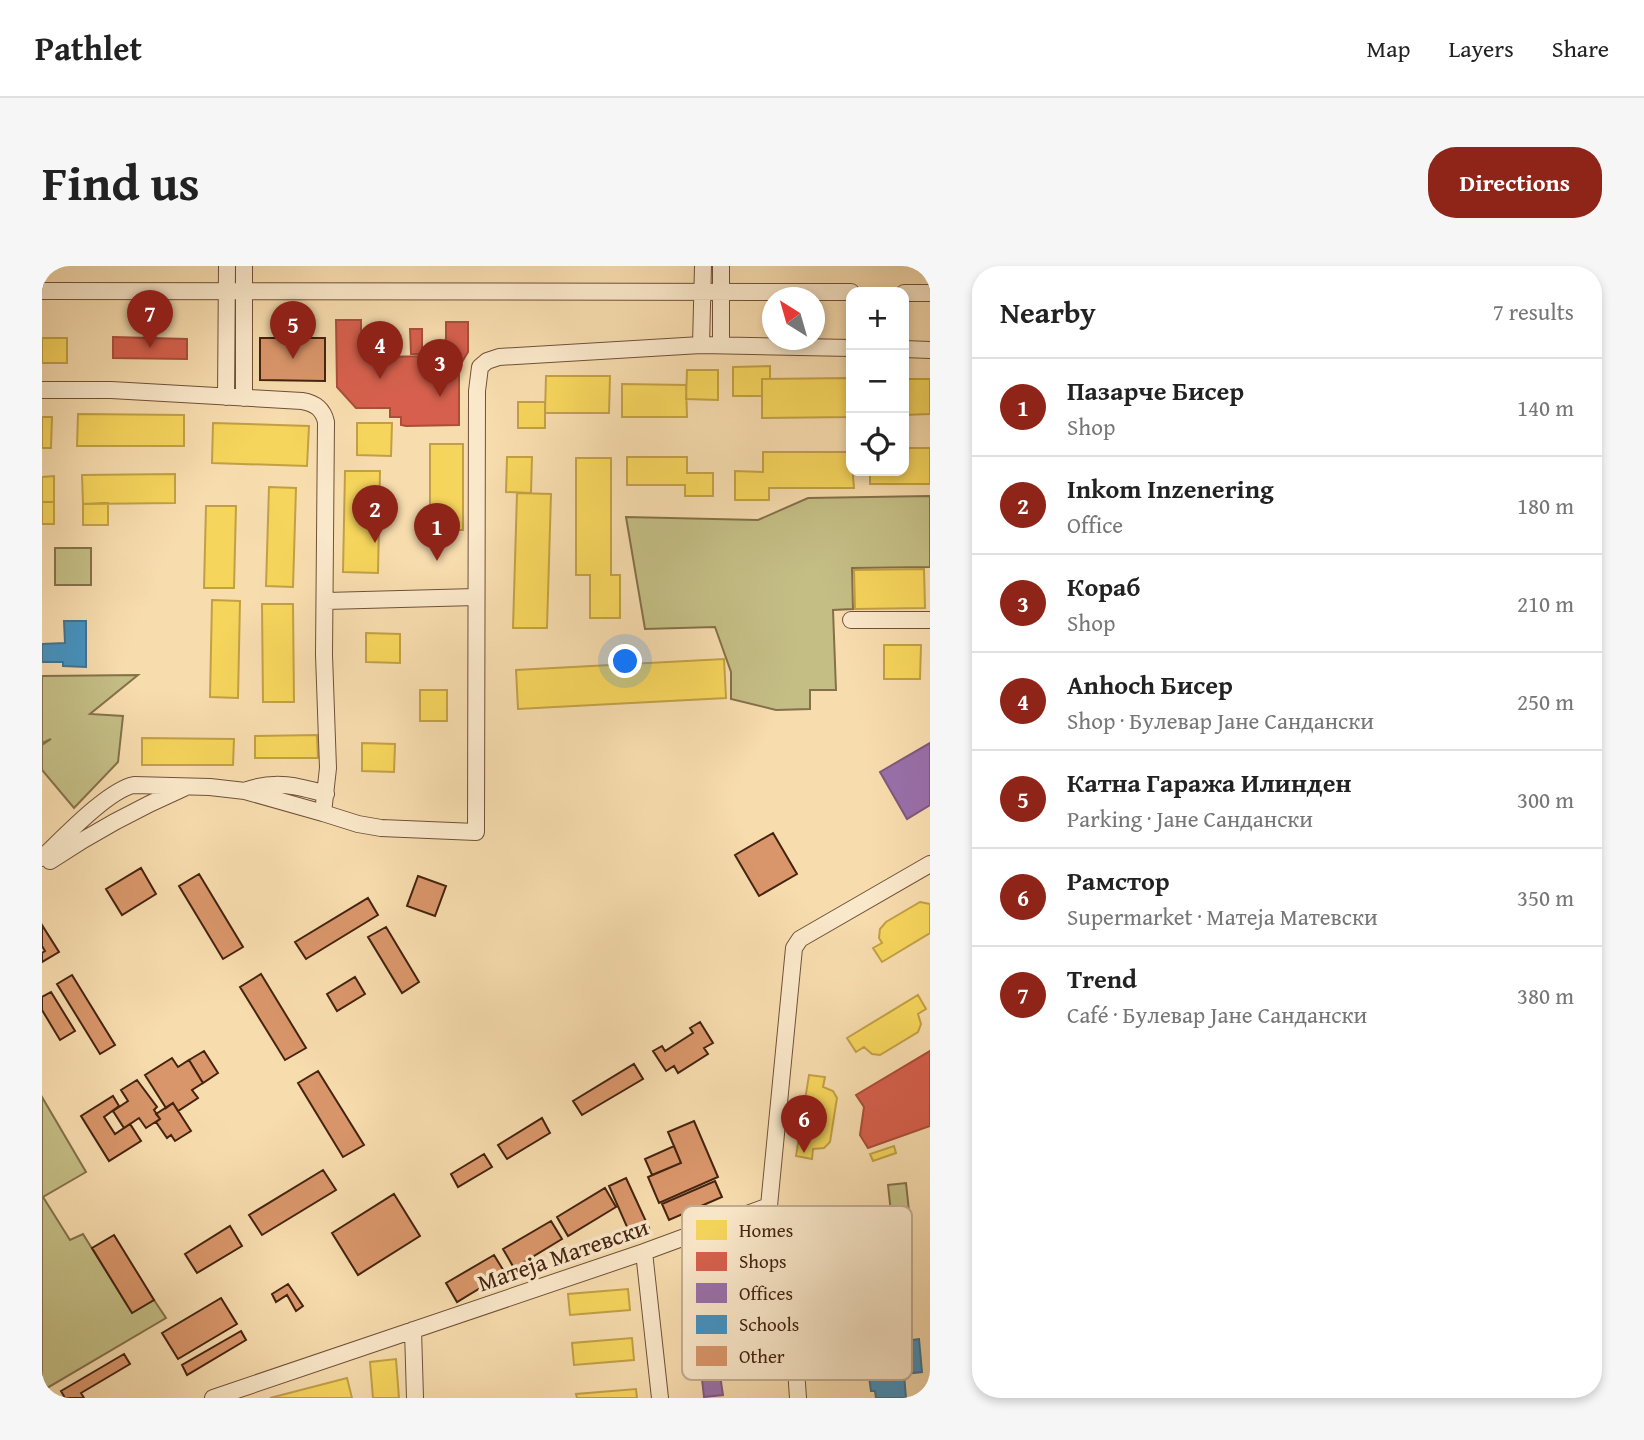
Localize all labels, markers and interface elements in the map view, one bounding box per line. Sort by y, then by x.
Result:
text: Pathlet [35,24,142,72]
text: Map [1367,31,1410,66]
text: Layers [1448,31,1514,66]
text: Share [1552,31,1609,66]
text: Find us [42,146,200,218]
button: Directions [1428,147,1602,218]
north arrow [762,287,825,350]
map controls [846,287,909,476]
button: + [846,287,909,350]
pin: 7 [127,290,173,348]
text: Nearby [1000,290,1096,334]
text: 7 results [1493,295,1574,328]
pin: 5 [270,301,316,359]
pin: 4 [357,321,403,379]
pin: 3 [417,339,463,397]
button: − [846,350,909,413]
text: Пазарче Бисер [1067,371,1244,410]
text: 1 [1017,391,1029,424]
text: 140 m [1517,391,1574,424]
text: Shop [1067,410,1115,443]
button: locate [846,413,909,476]
text: Inkom Inzenering [1067,469,1274,508]
pin: 2 [352,485,398,543]
text: 2 [1017,489,1029,522]
text: 180 m [1517,489,1574,522]
pin: 1 [414,503,460,561]
text: Office [1067,508,1123,541]
text: Кораб [1067,567,1141,606]
text: 3 [1017,587,1029,620]
text: 210 m [1517,587,1574,620]
text: Shop [1067,606,1115,639]
your location [608,644,642,678]
text: Anhoch Бисер [1067,665,1233,704]
text: 4 [1017,685,1029,718]
text: 250 m [1517,685,1574,718]
text: Shop · Булевар Јане Сандански [1067,704,1374,737]
text: Катна Гаража Илинден [1067,763,1352,802]
text: 5 [1017,783,1029,816]
text: 300 m [1517,783,1574,816]
text: Parking · Јане Сандански [1067,802,1313,835]
text: Рамстор [1067,861,1170,900]
text: 6 [1017,881,1029,914]
text: 350 m [1517,881,1574,914]
text: Supermarket · Матеја Матевски [1067,900,1378,933]
text: Trend [1067,959,1137,998]
text: 7 [1017,979,1029,1012]
text: 380 m [1517,979,1574,1012]
text: Café · Булевар Јане Сандански [1067,998,1367,1031]
pin: 6 [781,1095,827,1153]
legend [682,1206,912,1380]
street label: Матеја Матевски [473,1209,653,1300]
text: Homes [739,1216,793,1244]
text: Shops [739,1247,786,1275]
text: Offices [739,1279,793,1307]
text: Schools [739,1310,799,1338]
text: Other [739,1342,785,1370]

